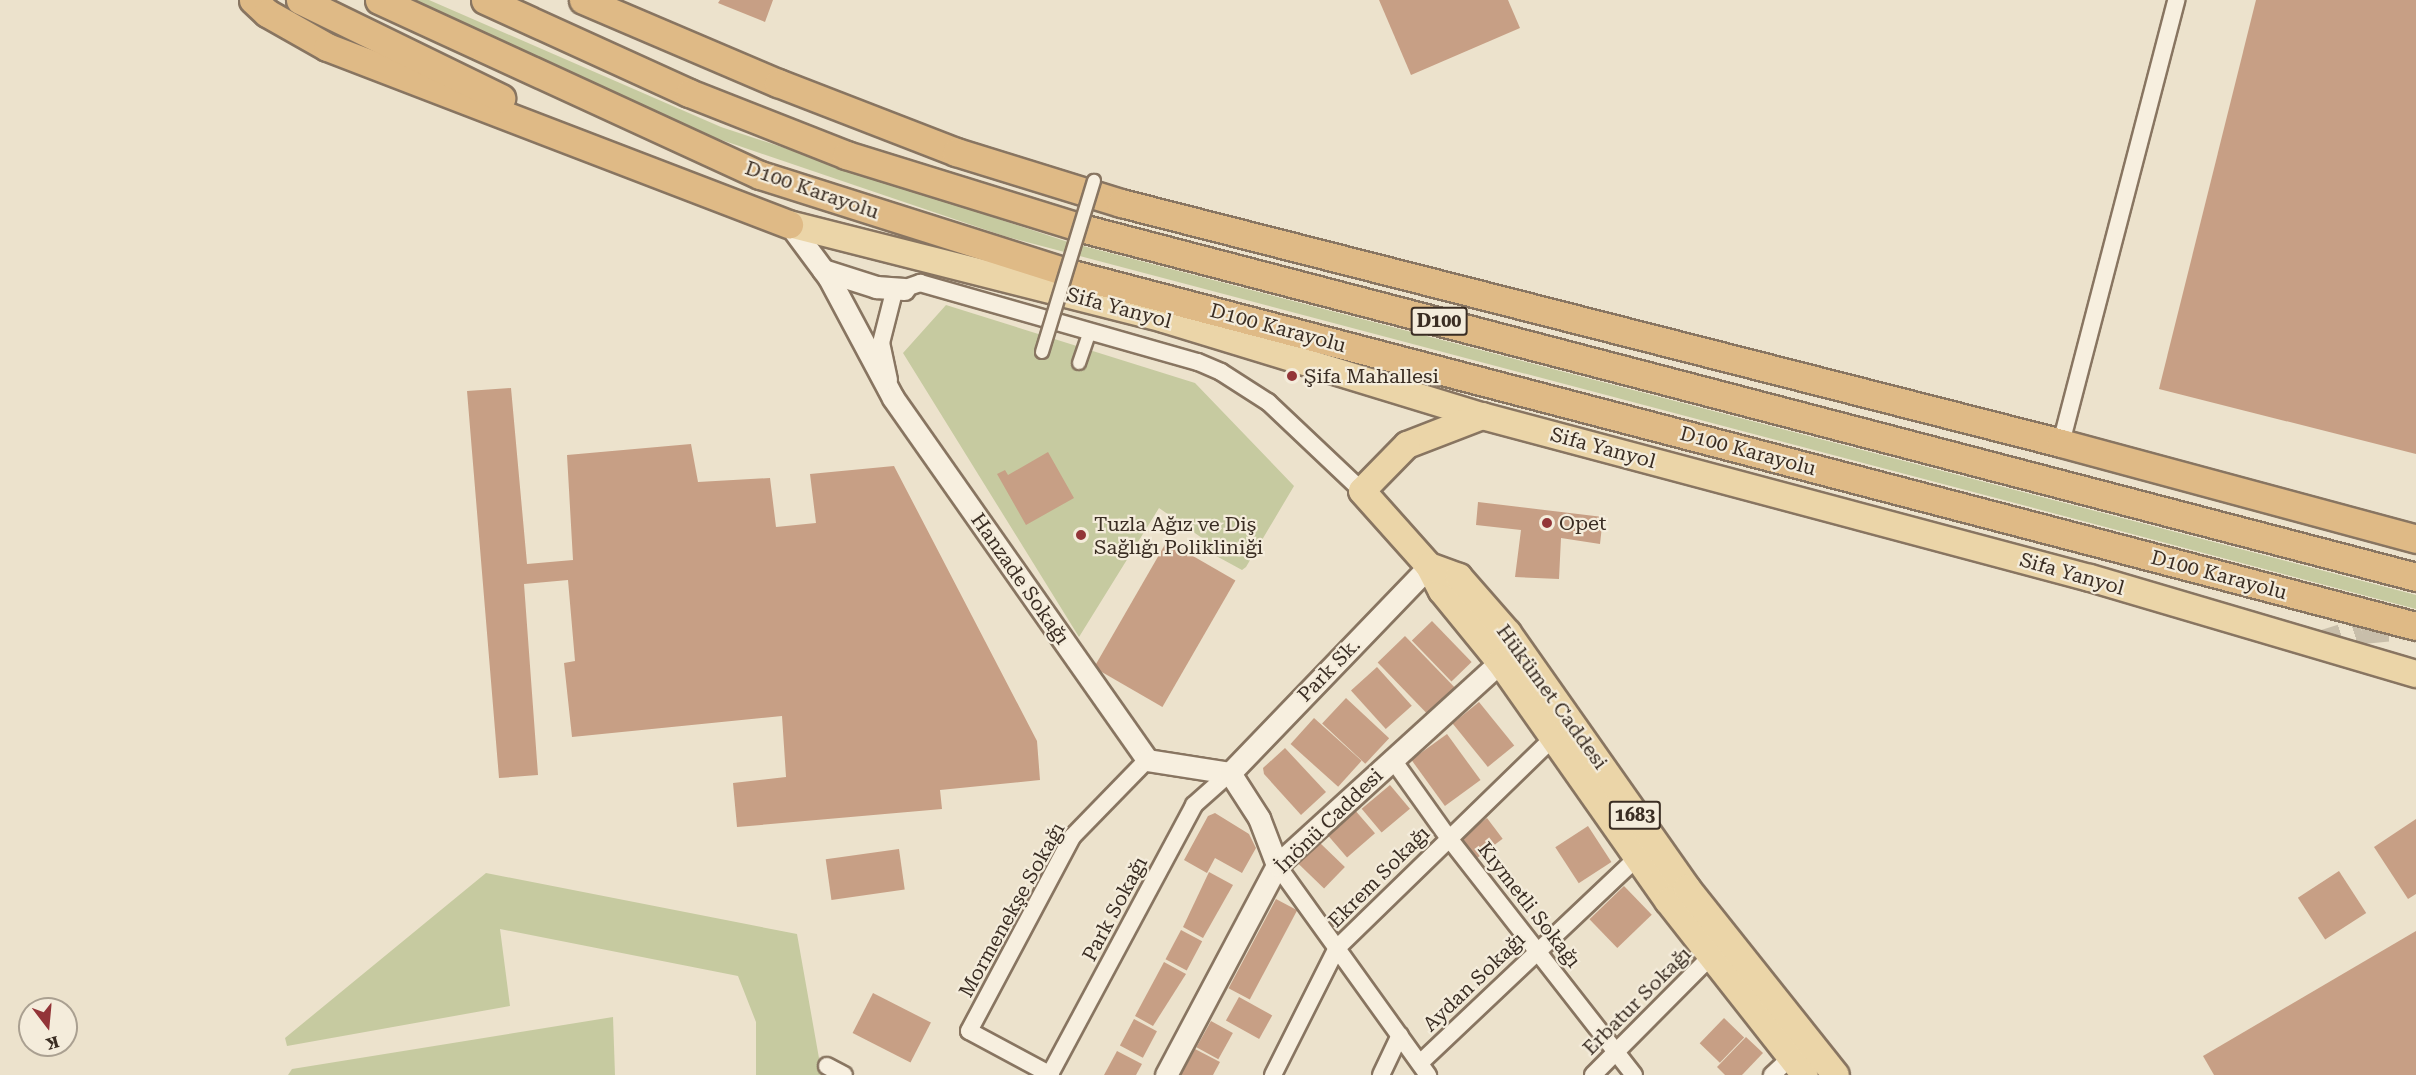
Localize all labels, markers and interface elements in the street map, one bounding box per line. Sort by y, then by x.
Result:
street label: D100 Karayolu [742,156,882,224]
street label: Sifa Yanyol [1064,282,1174,334]
street label: D100 Karayolu [1207,298,1349,358]
road number: D100 [1410,306,1468,336]
place label: Şifa Mahallesi [1304,364,1439,388]
marker: Şifa Mahallesi [1285,369,1299,383]
street label: D100 Karayolu [1677,421,1819,481]
street label: Sifa Yanyol [1548,422,1658,474]
street label: Hanzade Sokağı [966,509,1074,649]
place label: Opet [1559,511,1606,535]
place label: Tuzla Ağız ve Diş Sağlığı Polikliniği [1094,512,1263,559]
marker: Opet [1540,516,1554,530]
marker: Tuzla Ağız ve Diş Sağlığı Polikliniği [1072,526,1090,544]
street label: D100 Karayolu [2148,545,2290,605]
street label: Sifa Yanyol [2017,548,2127,600]
street label: Hükümet Caddesi [1491,620,1613,774]
street label: Park Sk. [1293,633,1365,707]
street label: İnönü Caddesi [1270,764,1388,878]
road number: 1683 [1608,800,1662,830]
street label: Mormenekşe Sokağı [954,819,1070,1001]
street label: Ekrem Sokağı [1323,821,1435,933]
street label: Kıymetli Sokağı [1473,837,1585,973]
street label: Park Sokağı [1077,853,1153,965]
street label: Aydan Sokağı [1418,928,1530,1036]
street label: Erbatur Sokağı [1578,942,1696,1060]
north arrow [18,997,78,1057]
text: K [44,1032,61,1054]

